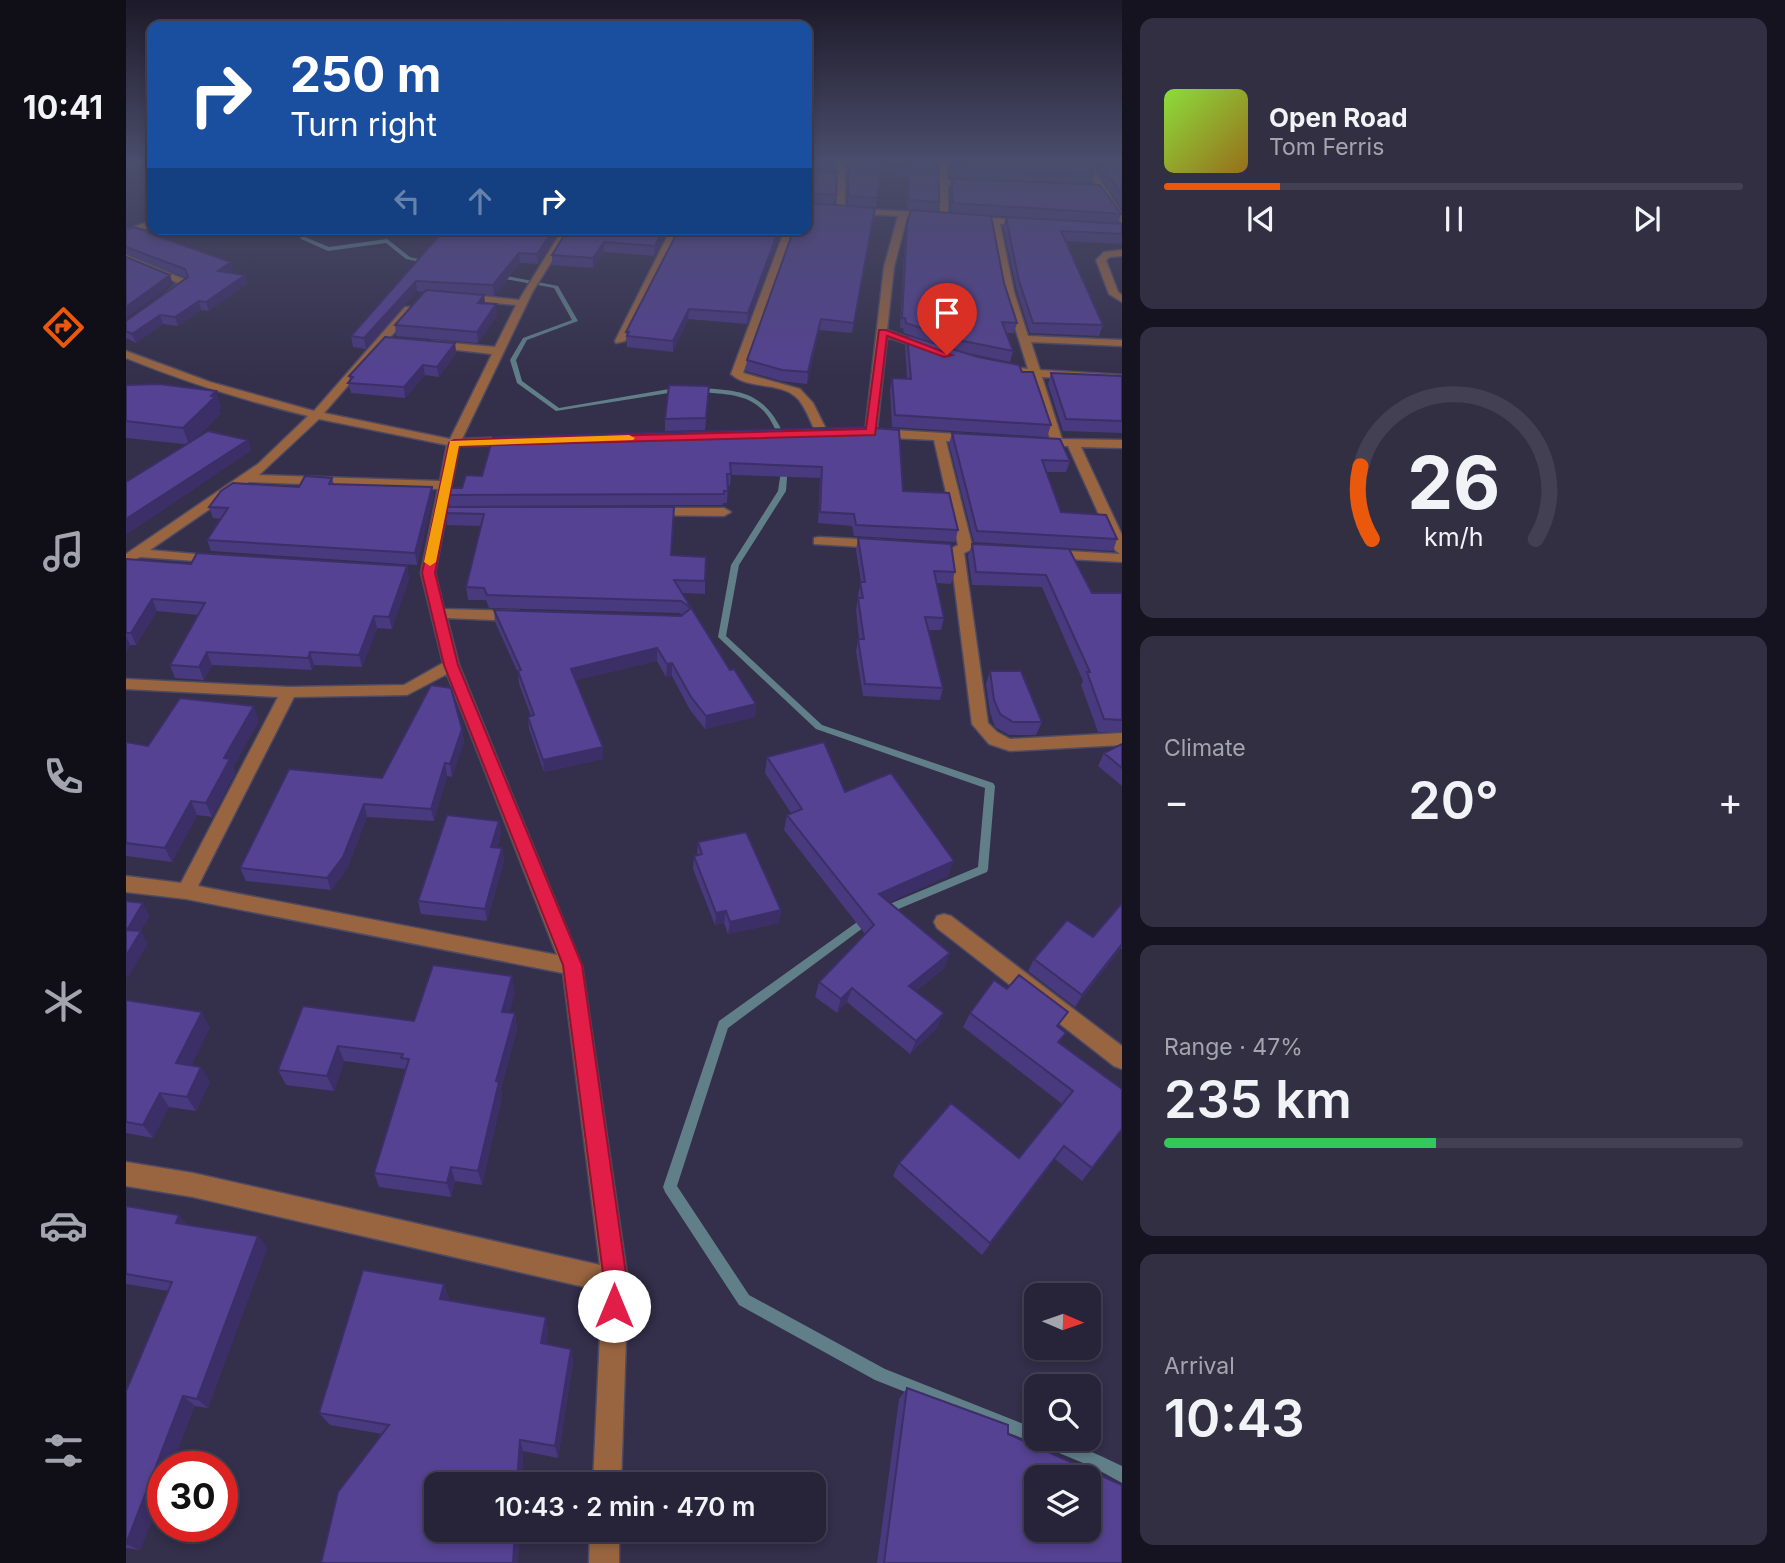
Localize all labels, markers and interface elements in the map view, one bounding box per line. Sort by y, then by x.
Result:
text: 250 m [290,45,442,104]
icon: right [175,49,266,140]
text: 10:41 [23,88,103,127]
text: Open Road [1269,102,1408,133]
text: Turn right [290,105,437,144]
text: Tom Ferris [1269,133,1384,161]
icon: left [388,182,426,220]
icon: ahead [461,182,499,220]
icon: right [534,182,572,220]
icon: previous [1242,200,1280,238]
icon: pause [1435,200,1473,238]
icon: next [1628,200,1666,238]
pin [917,283,977,355]
icon: arrive [928,294,966,332]
icon: directions [39,303,88,352]
text: 26 [1407,438,1500,527]
text: km/h [1424,521,1483,551]
icon: music [39,527,88,576]
text: Climate [1164,734,1246,762]
icon: phone [39,752,88,801]
text: 20° [1408,769,1499,832]
text: − [1164,778,1189,824]
text: + [1718,778,1743,824]
icon: climate [39,977,88,1026]
text: Range · 47% [1164,1033,1303,1061]
text: 235 km [1164,1068,1352,1131]
icon: car [39,1201,88,1250]
position arrow [577,1269,651,1343]
north arrow [1024,1283,1101,1360]
map controls [1024,1283,1101,1542]
text: Arrival [1164,1352,1235,1380]
button: search [1024,1374,1101,1451]
text: 10:43 [1164,1387,1305,1450]
icon: filters [39,1426,88,1475]
speed limit sign: 30 [147,1451,238,1542]
button: layers [1024,1465,1101,1542]
text: 10:43 · 2 min · 470 m [495,1491,755,1522]

